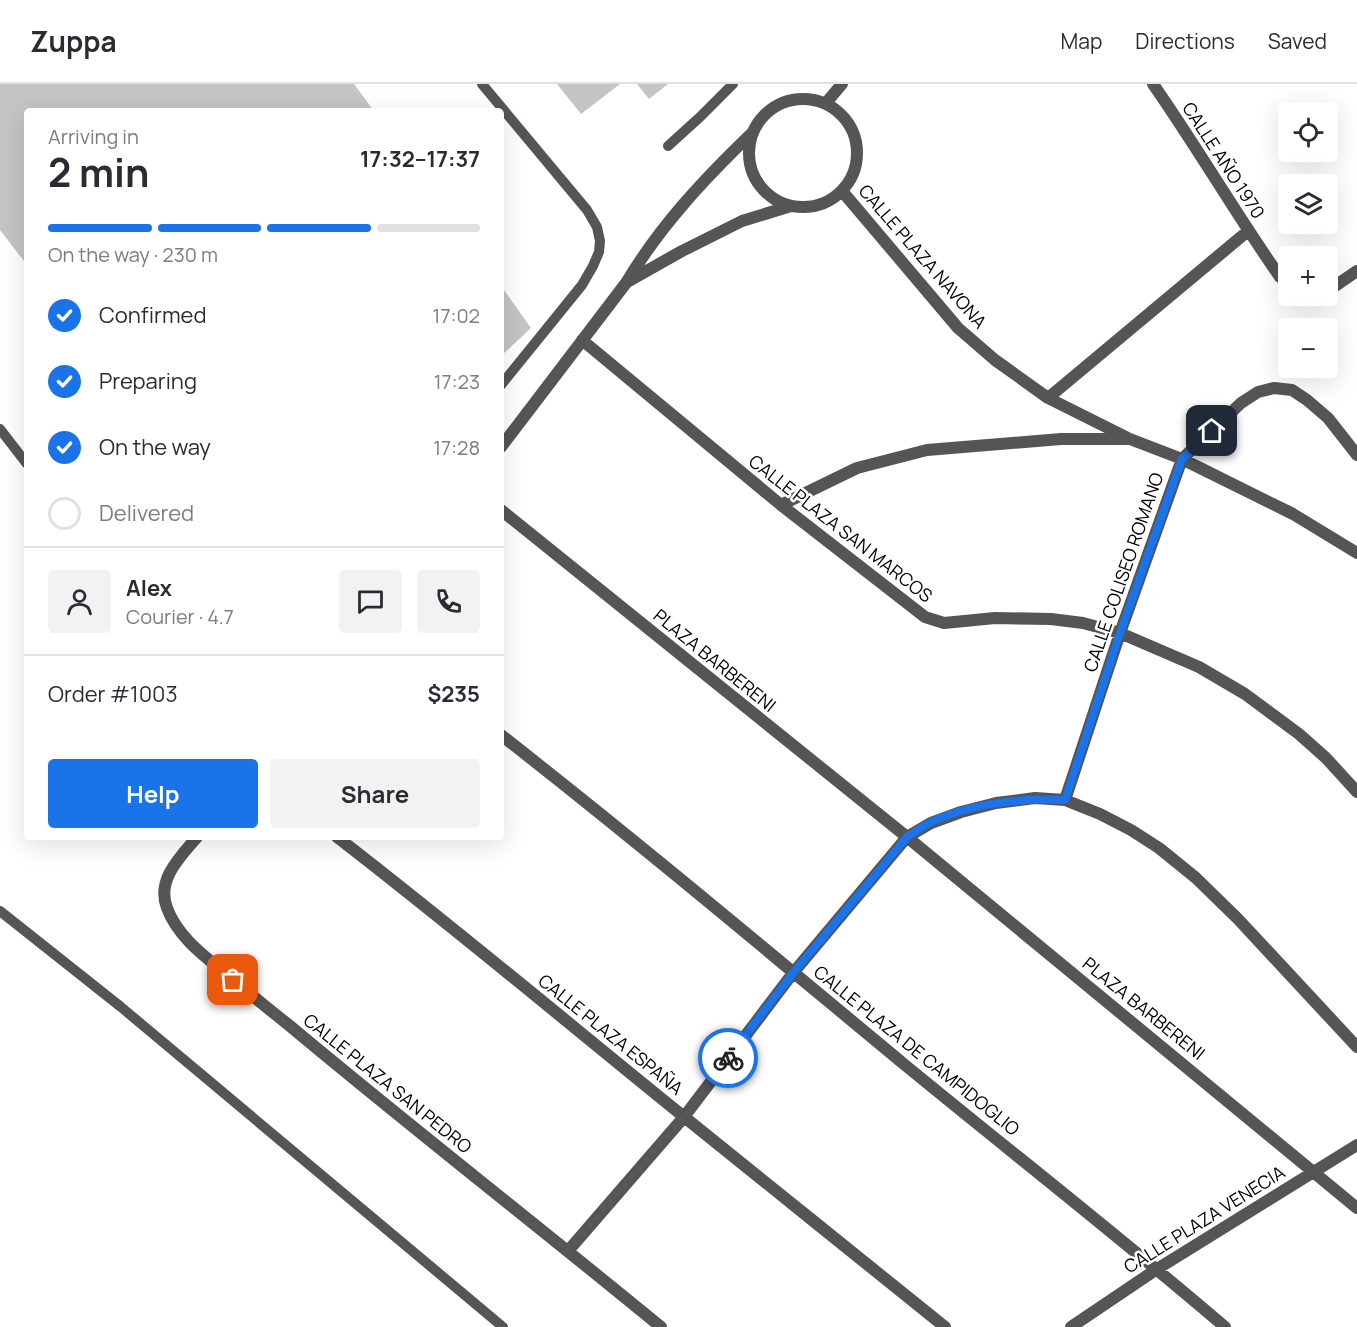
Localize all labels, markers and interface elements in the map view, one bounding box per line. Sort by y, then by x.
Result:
text: Zuppa [30,22,117,60]
text: Map [1061,27,1102,55]
text: Directions [1135,27,1235,55]
text: Saved [1268,27,1327,55]
street label: CALLE AÑO 1970 [1177,97,1271,223]
map controls [1278,102,1338,378]
button: locate [1278,102,1338,162]
text: Arriving in [48,123,139,150]
text: 17:32–17:37 [360,144,480,174]
text: 2 min [48,145,149,199]
button: layers [1278,174,1338,234]
street label: CALLE PLAZA NAVONA [854,179,993,334]
text: On the way · 230 m [48,241,218,268]
button: + [1278,246,1338,306]
icon: check [48,299,81,332]
text: Confirmed [99,300,207,330]
text: 17:02 [433,302,480,329]
button: − [1278,318,1338,378]
icon: check [48,365,81,398]
text: Preparing [99,366,197,396]
text: 17:23 [434,368,480,395]
pin [1186,405,1237,456]
icon: home [1195,414,1228,447]
icon: check [48,431,81,464]
text: On the way [99,432,211,462]
text: 17:28 [433,434,480,461]
street label: CALLE PLAZA SAN MARCOS [744,449,938,607]
street label: CALLE COLISEO ROMANO [1078,469,1168,675]
text: Delivered [99,498,194,528]
button: person [48,570,111,633]
button: chat [339,570,402,633]
button: phone [417,570,480,633]
text: Alex [126,573,172,603]
text: Courier · 4.7 [126,603,234,630]
street label: PLAZA BARBERENI [649,603,781,717]
text: Order #1003 [48,679,178,709]
text: $235 [427,679,480,709]
button: Help [48,759,258,828]
button: Share [270,759,480,828]
street label: PLAZA BARBERENI [1078,951,1210,1065]
pin [207,954,258,1005]
street label: CALLE PLAZA DE CAMPIDOGLIO [809,959,1025,1141]
icon: bag [216,963,249,996]
street label: CALLE PLAZA ESPAÑA [534,968,689,1100]
street label: CALLE PLAZA SAN PEDRO [299,1008,477,1158]
courier [698,1028,758,1088]
icon: bike [712,1042,745,1075]
street label: CALLE PLAZA VENECIA [1119,1159,1289,1278]

